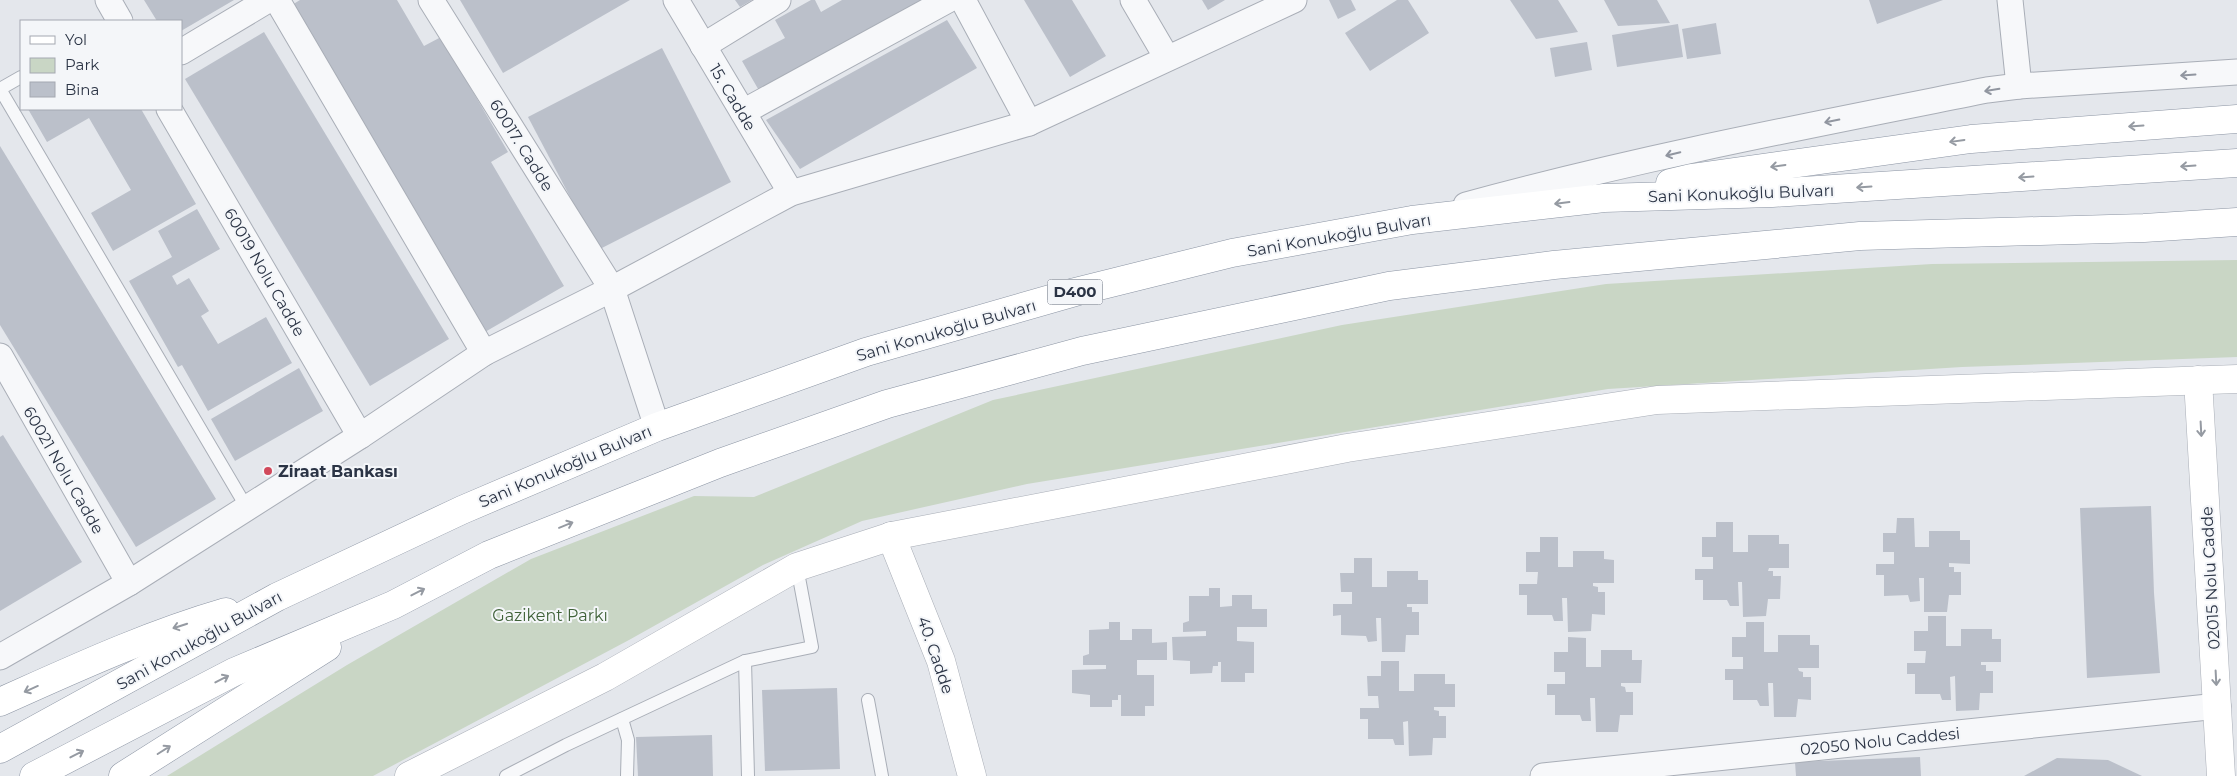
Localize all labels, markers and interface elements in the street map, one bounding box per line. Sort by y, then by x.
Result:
legend [20,20,182,110]
text: Yol [65,30,87,49]
text: Park [65,55,99,74]
street label: 15. Cadde [705,60,760,134]
one-way arrow [2181,70,2197,79]
text: Bina [65,80,99,99]
one-way arrow [1984,85,2000,95]
street label: 60017. Cadde [486,96,557,195]
one-way arrow [1824,117,1840,126]
one-way arrow [2128,121,2144,130]
one-way arrow [1949,136,1965,146]
one-way arrow [1665,150,1681,159]
one-way arrow [1771,161,1787,171]
one-way arrow [2181,162,2197,171]
one-way arrow [2018,172,2034,181]
street label: Sani Konukoğlu Bulvarı [1648,181,1834,206]
one-way arrow [1856,183,1872,192]
one-way arrow [1554,198,1570,208]
street label: 60019 Nolu Cadde [220,205,309,340]
street label: Sani Konukoğlu Bulvarı [1246,210,1432,261]
road number: D400 [1048,280,1102,304]
street label: Sani Konukoğlu Bulvarı [854,296,1038,365]
street label: 60021 Nolu Cadde [19,403,108,537]
one-way arrow [2196,420,2206,436]
street label: Sani Konukoğlu Bulvarı [476,421,655,512]
place label: Ziraat Bankası [278,462,398,481]
marker: Ziraat Bankası [262,465,274,477]
street label: 02015 Nolu Cadde [2197,506,2224,650]
one-way arrow [558,520,573,529]
street label: Sani Konukoğlu Bulvarı [113,587,285,694]
one-way arrow [410,587,425,596]
park label: Gazikent Parkı [492,606,608,625]
street label: 40. Cadde [913,614,958,696]
one-way arrow [173,622,189,631]
one-way arrow [2211,670,2221,686]
one-way arrow [214,674,229,684]
one-way arrow [24,684,39,694]
street label: 02050 Nolu Caddesi [1799,724,1961,759]
one-way arrow [157,745,171,755]
one-way arrow [70,749,85,759]

